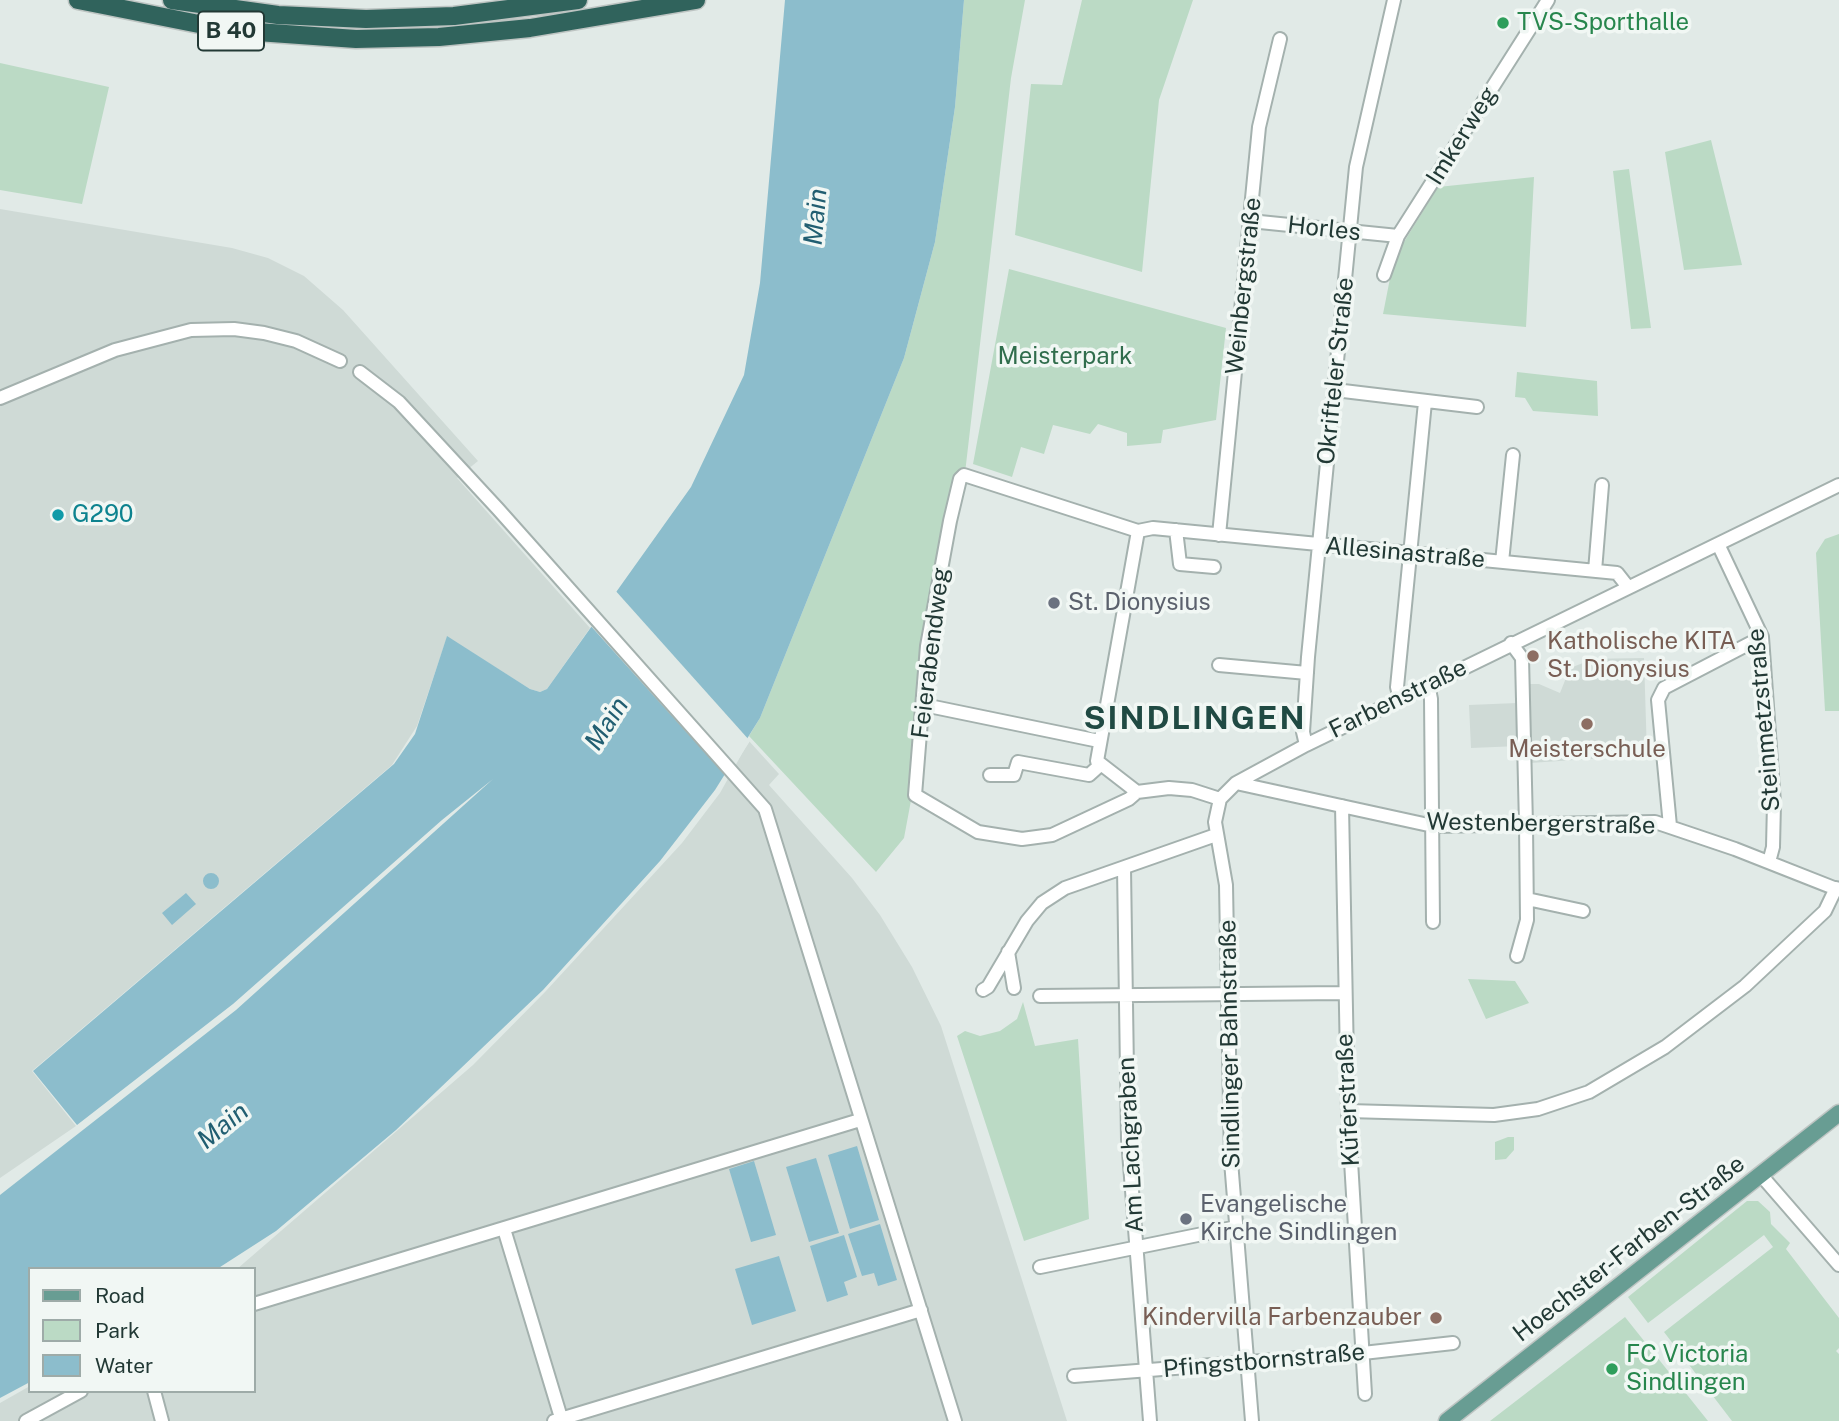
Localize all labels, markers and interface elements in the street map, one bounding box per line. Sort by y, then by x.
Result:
place label: TVS-Sporthalle [1517,9,1689,37]
road number: B 40 [198,12,264,50]
marker: TVS-Sporthalle [1495,15,1511,31]
street label: Imkerweg [1420,81,1504,191]
water label: Main [798,187,834,247]
street label: Weinbergstraße [1220,196,1268,376]
street label: Horles [1286,211,1362,247]
street label: Okrifteler Straße [1312,276,1360,466]
park label: Meisterpark [998,343,1132,371]
place label: G290 [72,501,133,529]
marker: G290 [50,507,66,523]
street label: Allesinastraße [1324,532,1486,574]
street label: Feierabendweg [906,566,956,740]
place label: St. Dionysius [1068,589,1211,617]
marker: St. Dionysius [1046,595,1062,611]
street label: Steinmetzstraße [1742,627,1786,813]
place label: Katholische KITA St. Dionysius [1547,628,1736,684]
marker: Katholische KITA St. Dionysius [1525,648,1541,664]
street label: Farbenstraße [1325,653,1471,745]
water label: Main [578,692,636,756]
district label: SINDLINGEN [1085,700,1305,738]
marker: Meisterschule [1579,716,1595,732]
place label: Meisterschule [1508,736,1666,764]
street label: Westenbergerstraße [1426,808,1656,840]
street label: Sindlinger Bahnstraße [1213,919,1247,1169]
street label: Küferstraße [1330,1033,1366,1167]
street label: Am Lachgraben [1112,1056,1150,1234]
water label: Main [191,1096,255,1156]
street label: Hoechster-Farben-Straße [1508,1150,1750,1348]
place label: Evangelische Kirche Sindlingen [1200,1191,1397,1247]
marker: Evangelische Kirche Sindlingen [1178,1211,1194,1227]
legend [28,1267,256,1393]
text: Road [95,1283,145,1308]
place label: Kindervilla Farbenzauber [1142,1304,1422,1332]
marker: Kindervilla Farbenzauber [1428,1310,1444,1326]
text: Park [95,1318,140,1343]
street label: Pfingstbornstraße [1162,1338,1366,1384]
place label: FC Victoria Sindlingen [1626,1341,1748,1397]
text: Water [95,1353,153,1378]
marker: FC Victoria Sindlingen [1604,1361,1620,1377]

